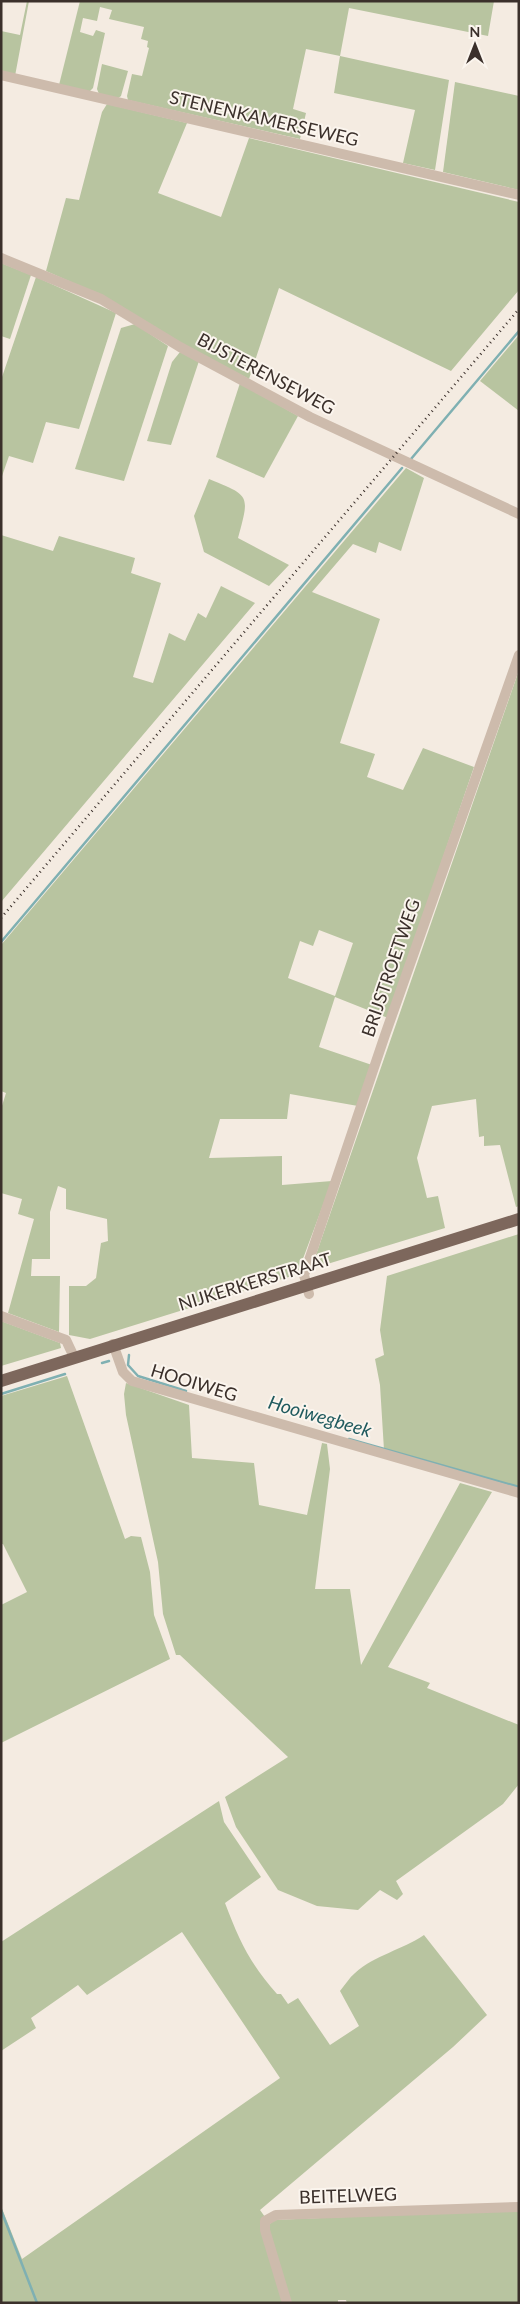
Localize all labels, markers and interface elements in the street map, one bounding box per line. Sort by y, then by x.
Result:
north arrow [450,20,500,70]
text: N [470,23,480,40]
street label: STENENKAMERSEWEG [168,86,361,150]
street label: BIJSTERENSEWEG [194,328,339,419]
street label: BRIJSTROETWEG [356,896,424,1040]
street label: NIJKERKERSTRAAT [175,1247,334,1315]
street label: HOOIWEG [148,1358,240,1406]
water label: Hooiwegbeek [266,1390,375,1442]
street label: BEITELWEG [299,2182,397,2208]

